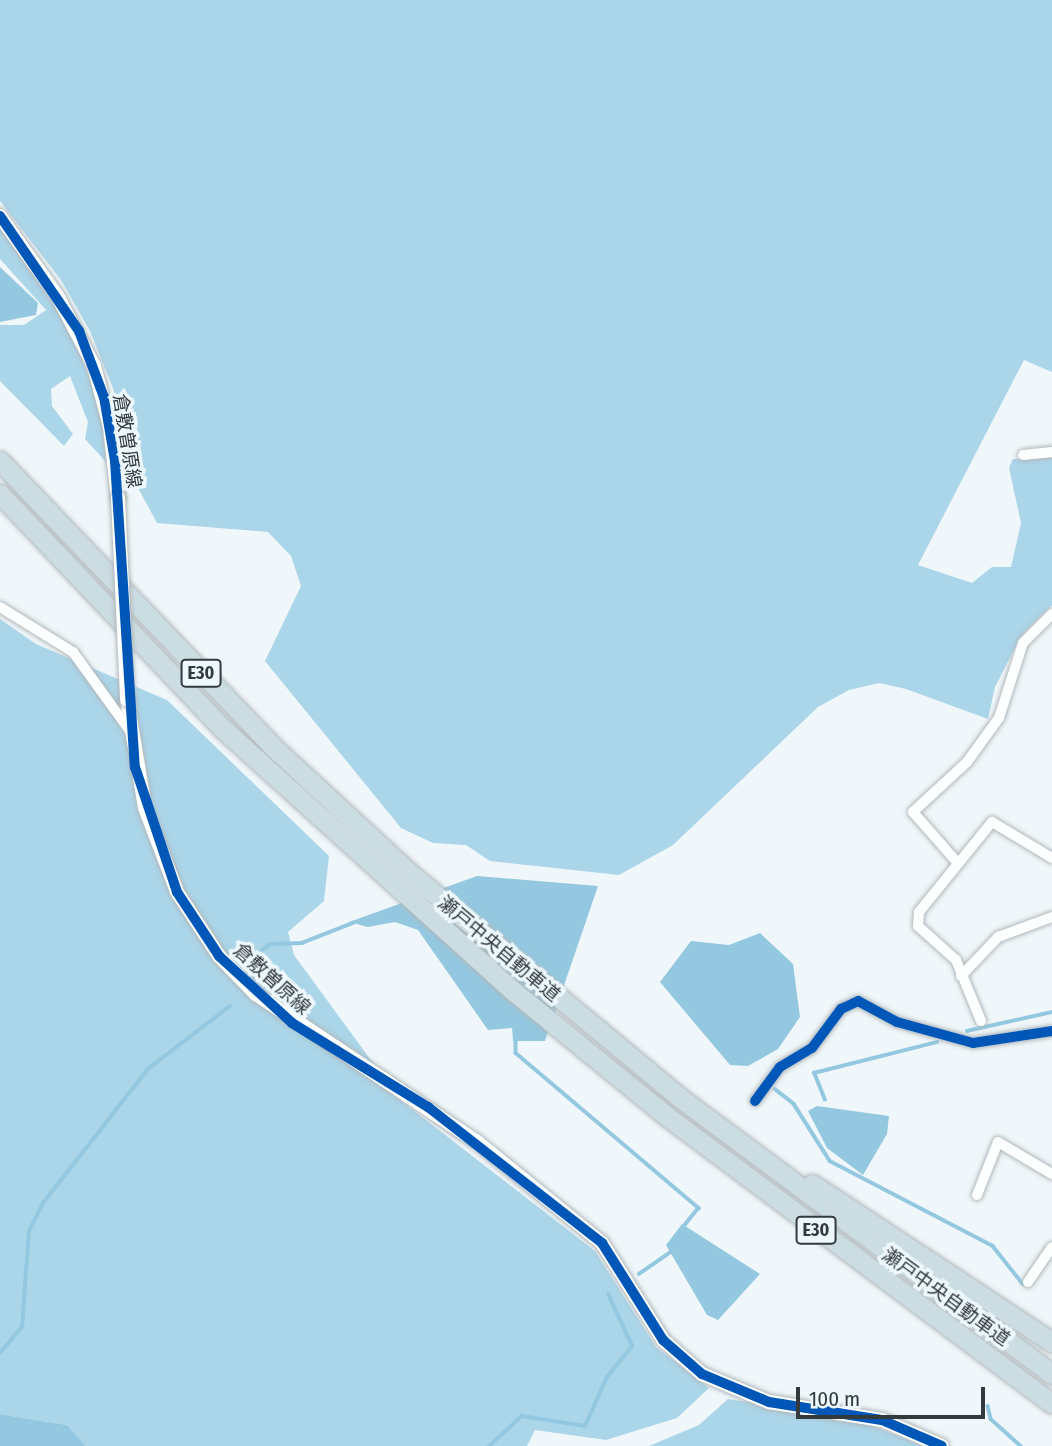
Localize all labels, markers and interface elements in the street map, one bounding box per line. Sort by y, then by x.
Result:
street label: 倉敷曽原線 [108,392,146,490]
road number: E30 [180,658,222,688]
street label: 瀬戸中央自動車道 [433,891,565,1007]
street label: 倉敷曽原線 [229,939,315,1019]
road number: E30 [795,1216,837,1245]
street label: 瀬戸中央自動車道 [878,1243,1014,1351]
scale bar [800,1372,989,1416]
text: 100 m [809,1386,860,1412]

